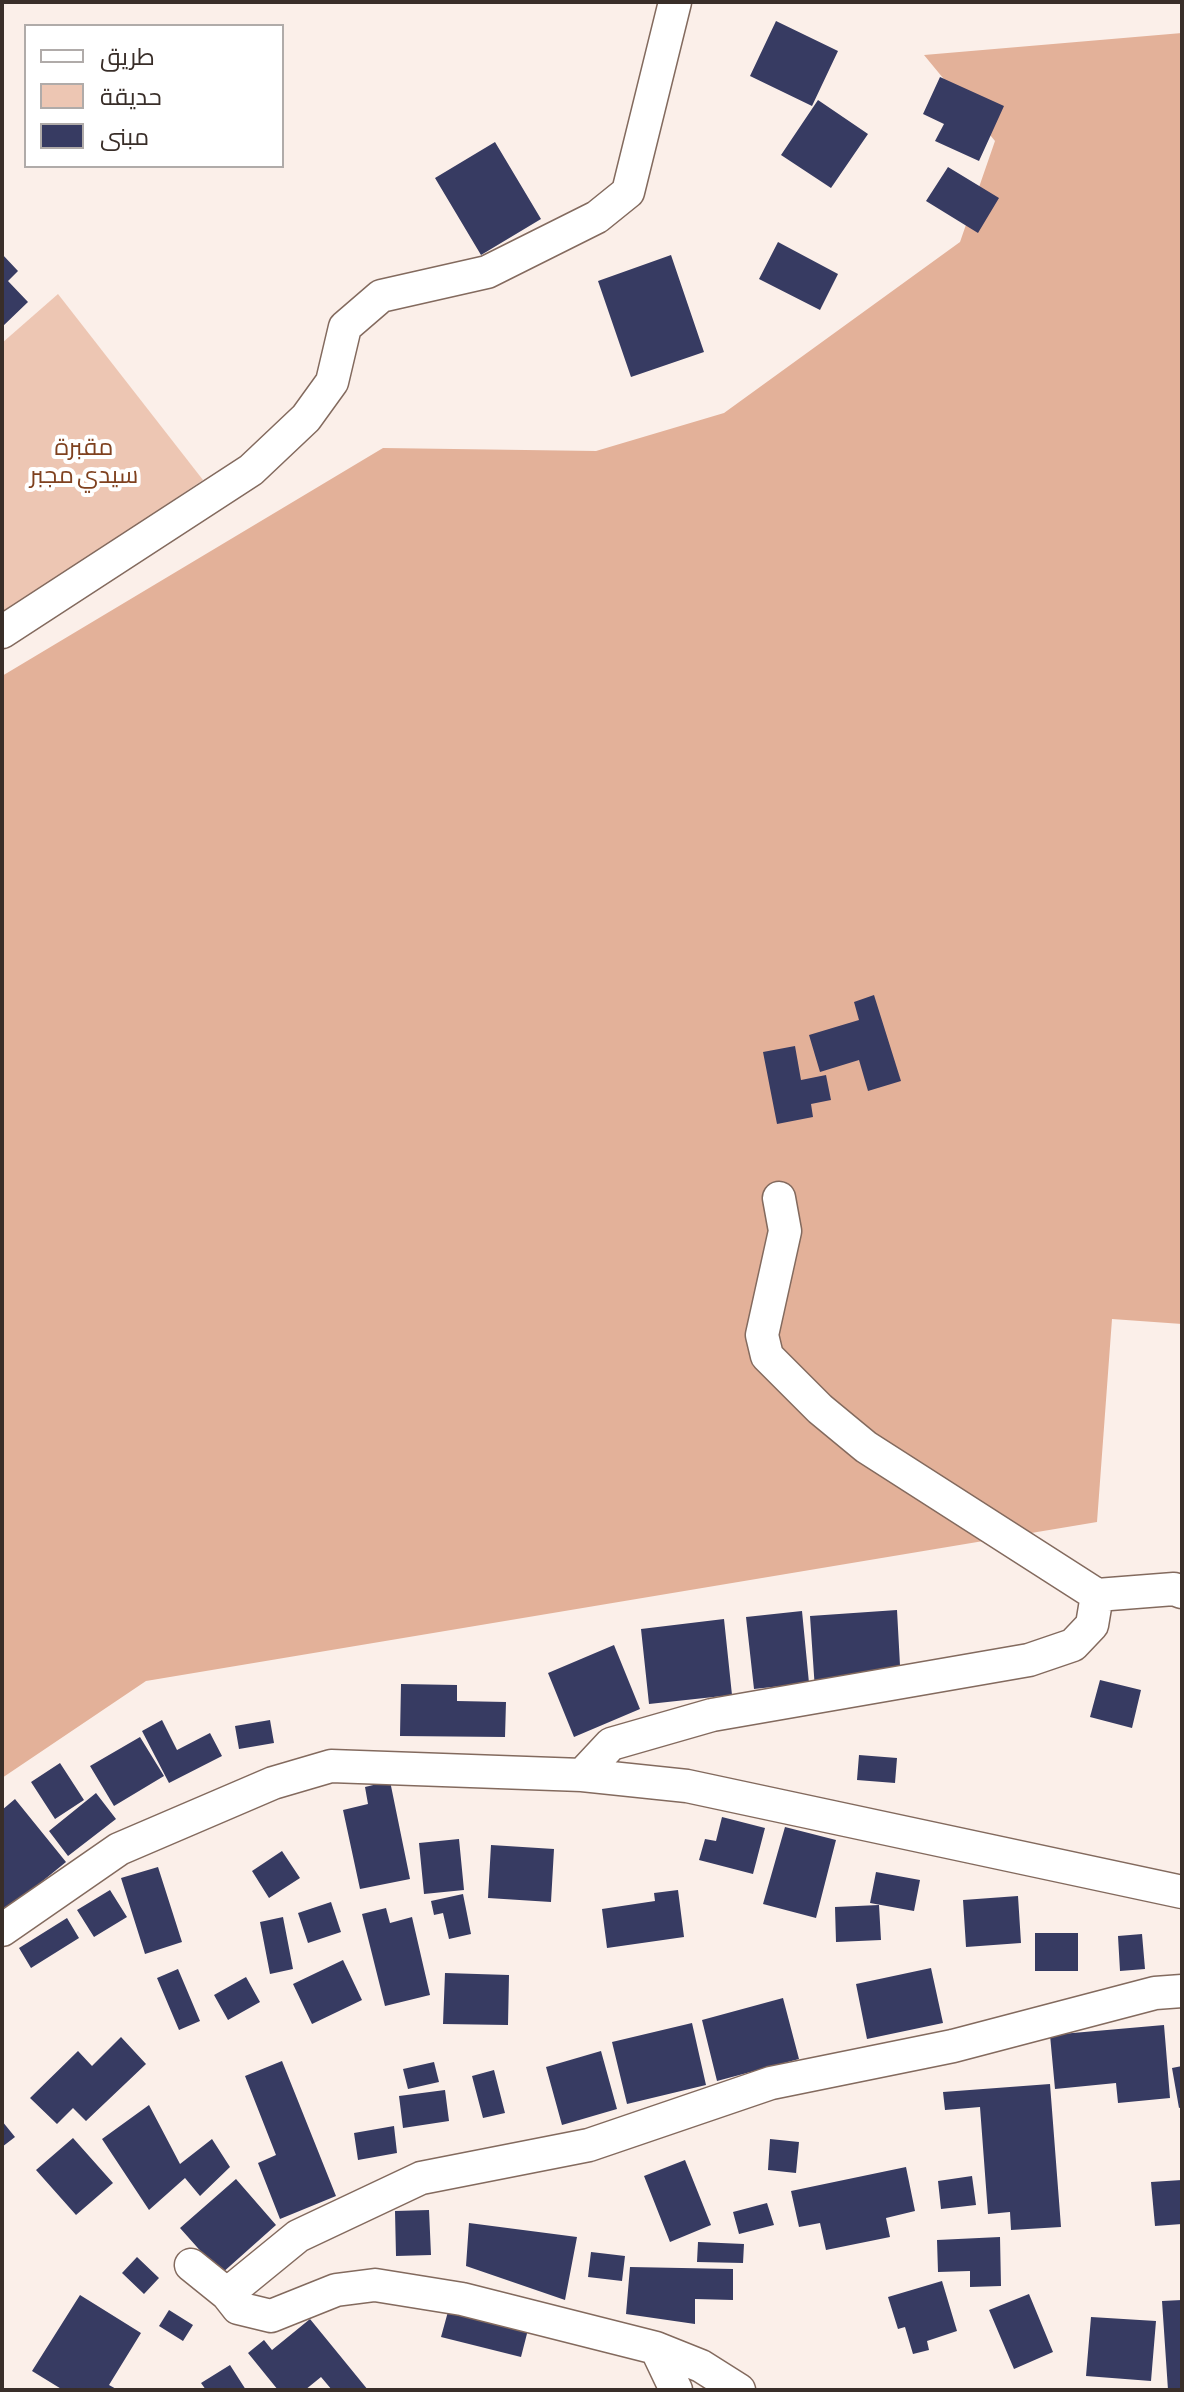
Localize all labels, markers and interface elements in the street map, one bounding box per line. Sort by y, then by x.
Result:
legend [24,24,284,168]
text: طريق [100,43,155,70]
text: حديقة [100,83,162,110]
text: مبنى [100,123,149,150]
park label: مقبرة سيدي مجبر [30,433,138,489]

